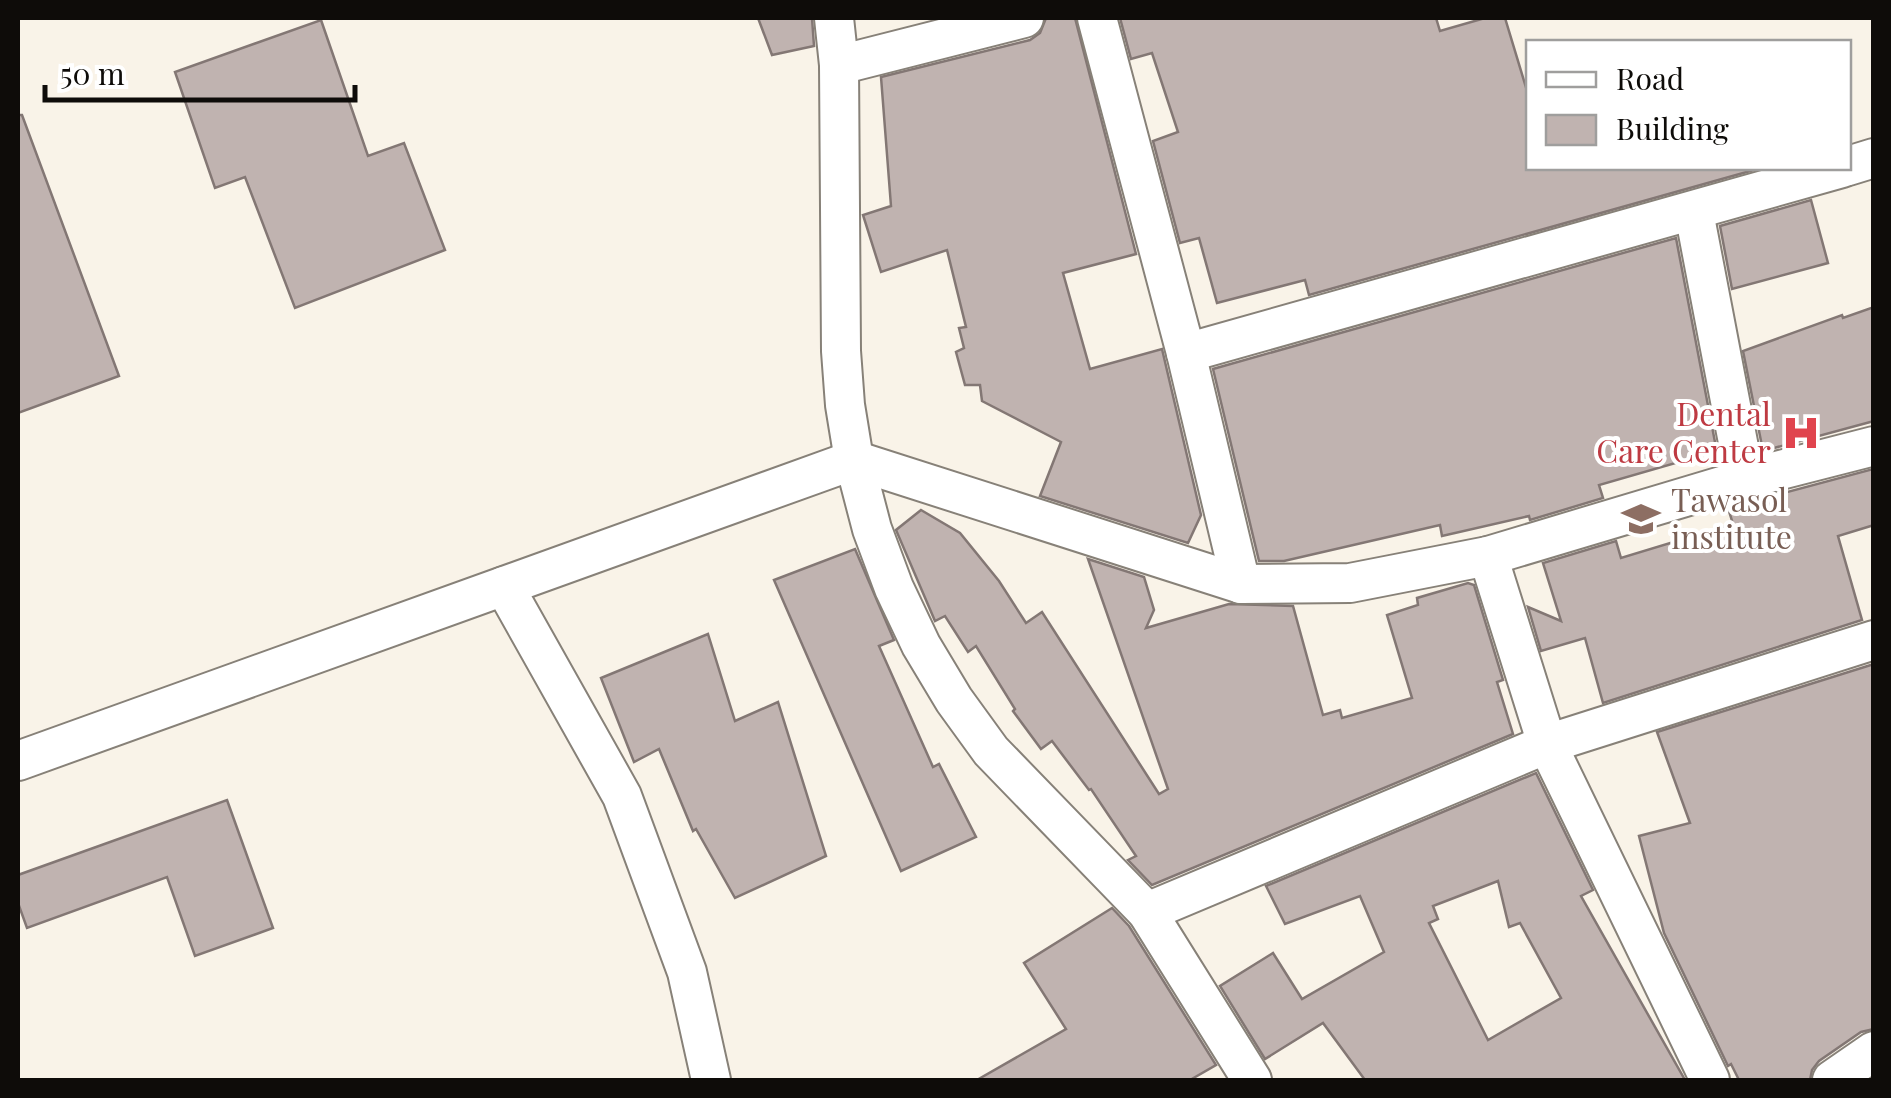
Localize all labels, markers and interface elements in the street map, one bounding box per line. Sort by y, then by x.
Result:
scale bar [45,40,355,102]
legend [1526,40,1851,170]
text: 50 m [60,53,125,93]
text: Road [1616,58,1684,98]
text: Building [1616,108,1729,148]
place label: Dental Care Center [1596,391,1771,471]
hospital icon: Dental Care Center [1780,412,1822,454]
place label: Tawasol institute [1671,477,1792,557]
school or university icon: Tawasol institute [1620,498,1662,540]

